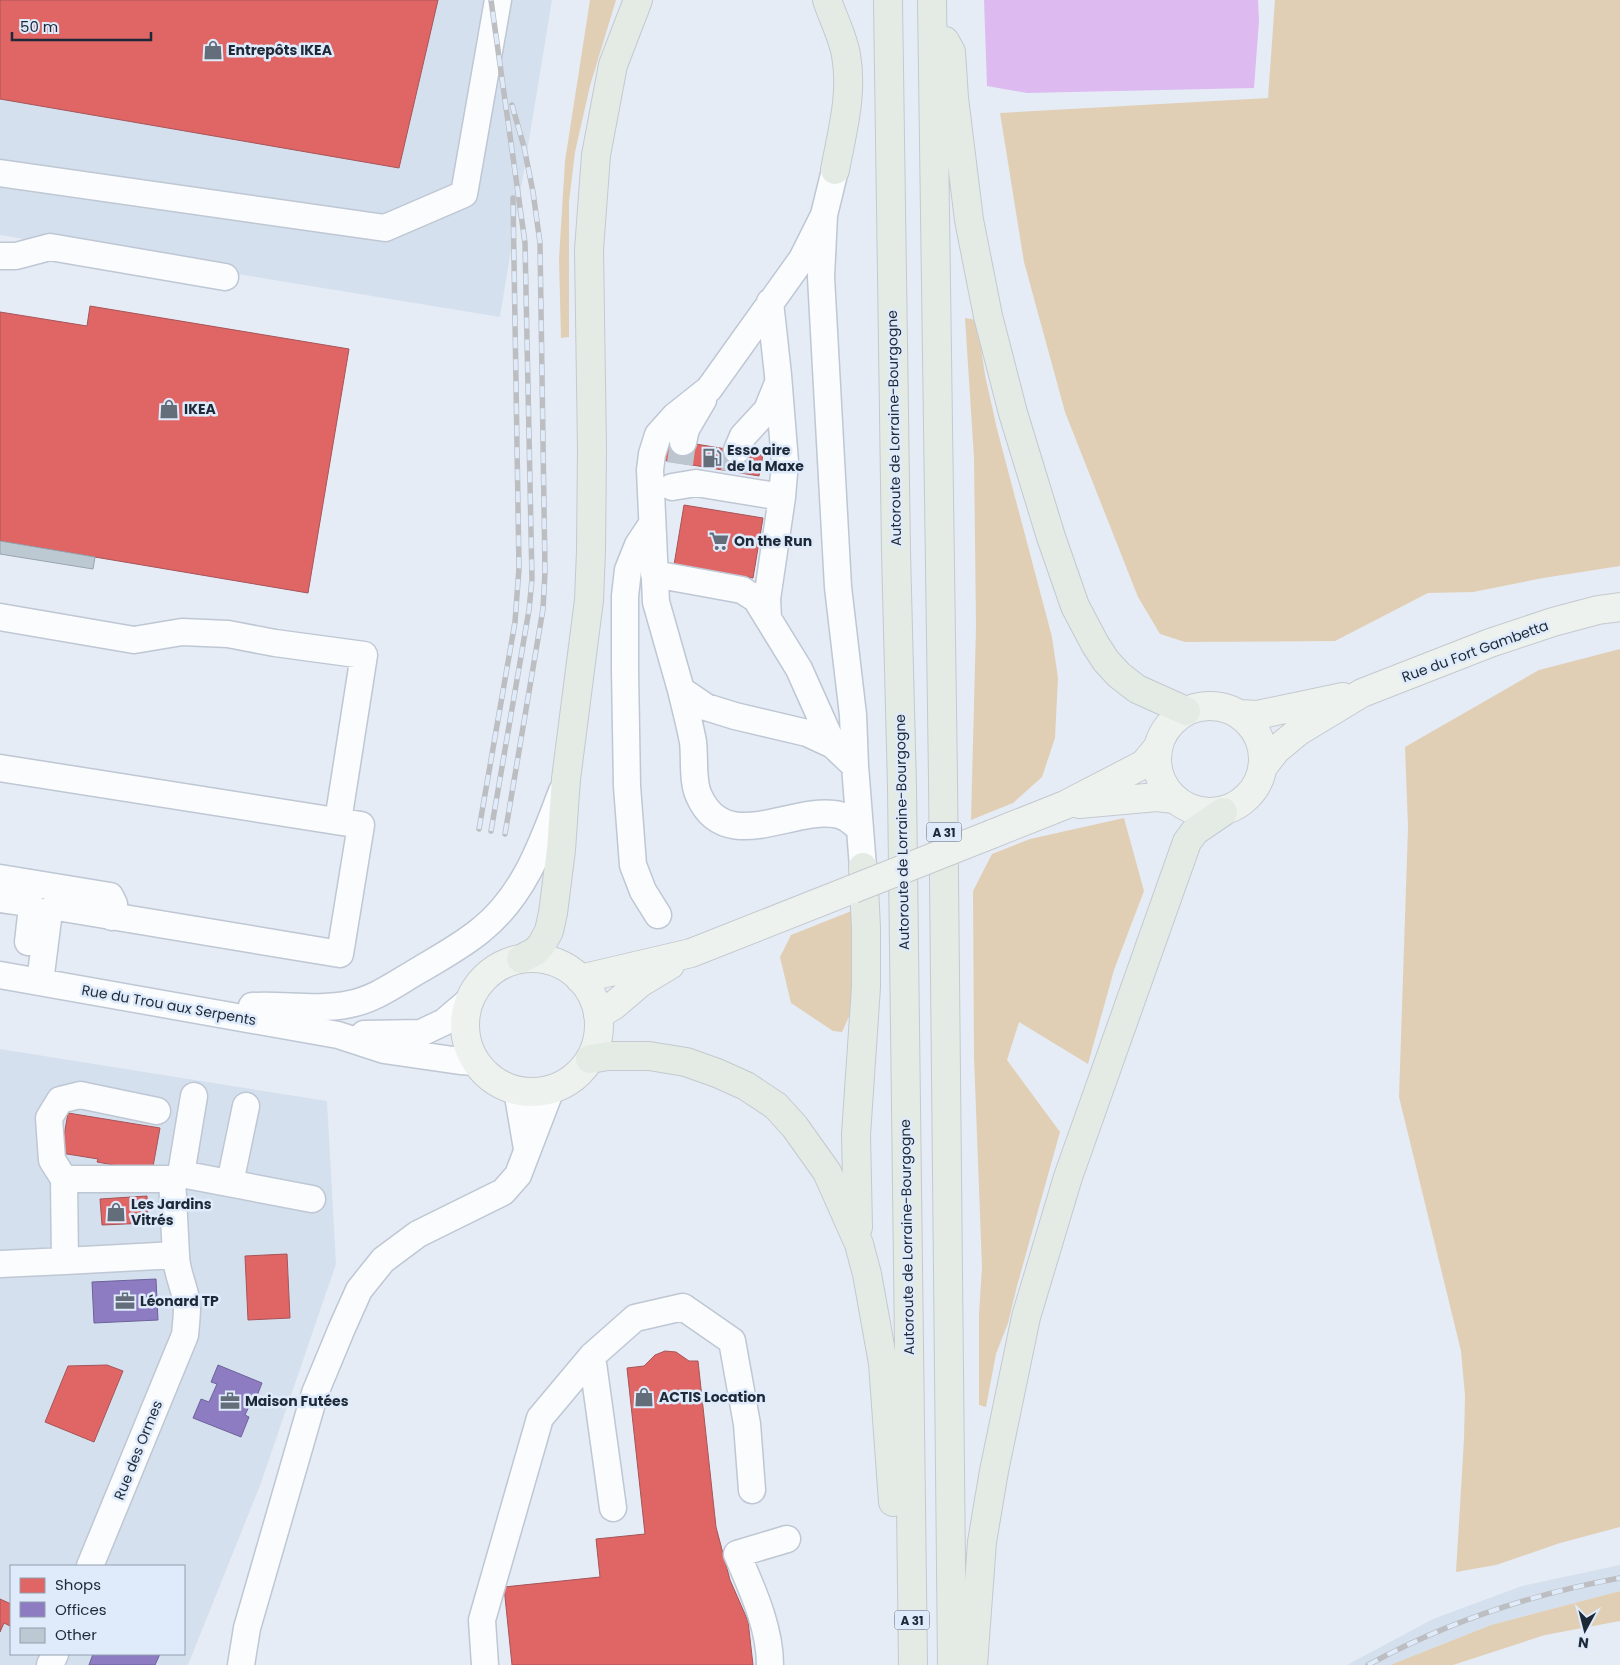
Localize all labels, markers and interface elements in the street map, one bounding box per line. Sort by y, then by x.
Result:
scale bar [12,10,151,42]
text: 50 m [20,16,58,37]
shop icon: Entrepôts IKEA [202,39,224,61]
place label: Entrepôts IKEA [228,40,333,60]
street label: Autoroute de Lorraine-Bourgogne [882,310,906,546]
shop icon: IKEA [158,398,180,420]
place label: IKEA [184,399,216,419]
place label: Esso aire de la Maxe [727,440,804,476]
fuel station icon: Esso aire de la Maxe [701,447,723,469]
supermarket icon: On the Run [708,530,730,552]
place label: On the Run [734,531,812,551]
street label: Rue du Fort Gambetta [1399,615,1551,687]
street label: Autoroute de Lorraine-Bourgogne [890,714,914,950]
road number: A 31 [926,822,962,842]
street label: Rue du Trou aux Serpents [80,980,258,1030]
street label: Autoroute de Lorraine-Bourgogne [895,1119,919,1355]
place label: Les Jardins Vitrés [131,1194,212,1230]
shop icon: Les Jardins Vitrés [105,1201,127,1223]
office icon: Léonard TP [114,1290,136,1312]
place label: Léonard TP [140,1291,219,1311]
shop icon: ACTIS Location [633,1386,655,1408]
place label: ACTIS Location [659,1387,766,1407]
office icon: Maison Futées [219,1390,241,1412]
place label: Maison Futées [245,1391,349,1411]
street label: Rue des Ormes [109,1397,167,1503]
legend [10,1565,185,1655]
text: Shops [55,1574,101,1595]
text: Offices [55,1599,107,1620]
north arrow [1560,1605,1610,1655]
road number: A 31 [894,1610,930,1630]
text: Other [55,1624,97,1645]
text: N [1577,1632,1590,1653]

